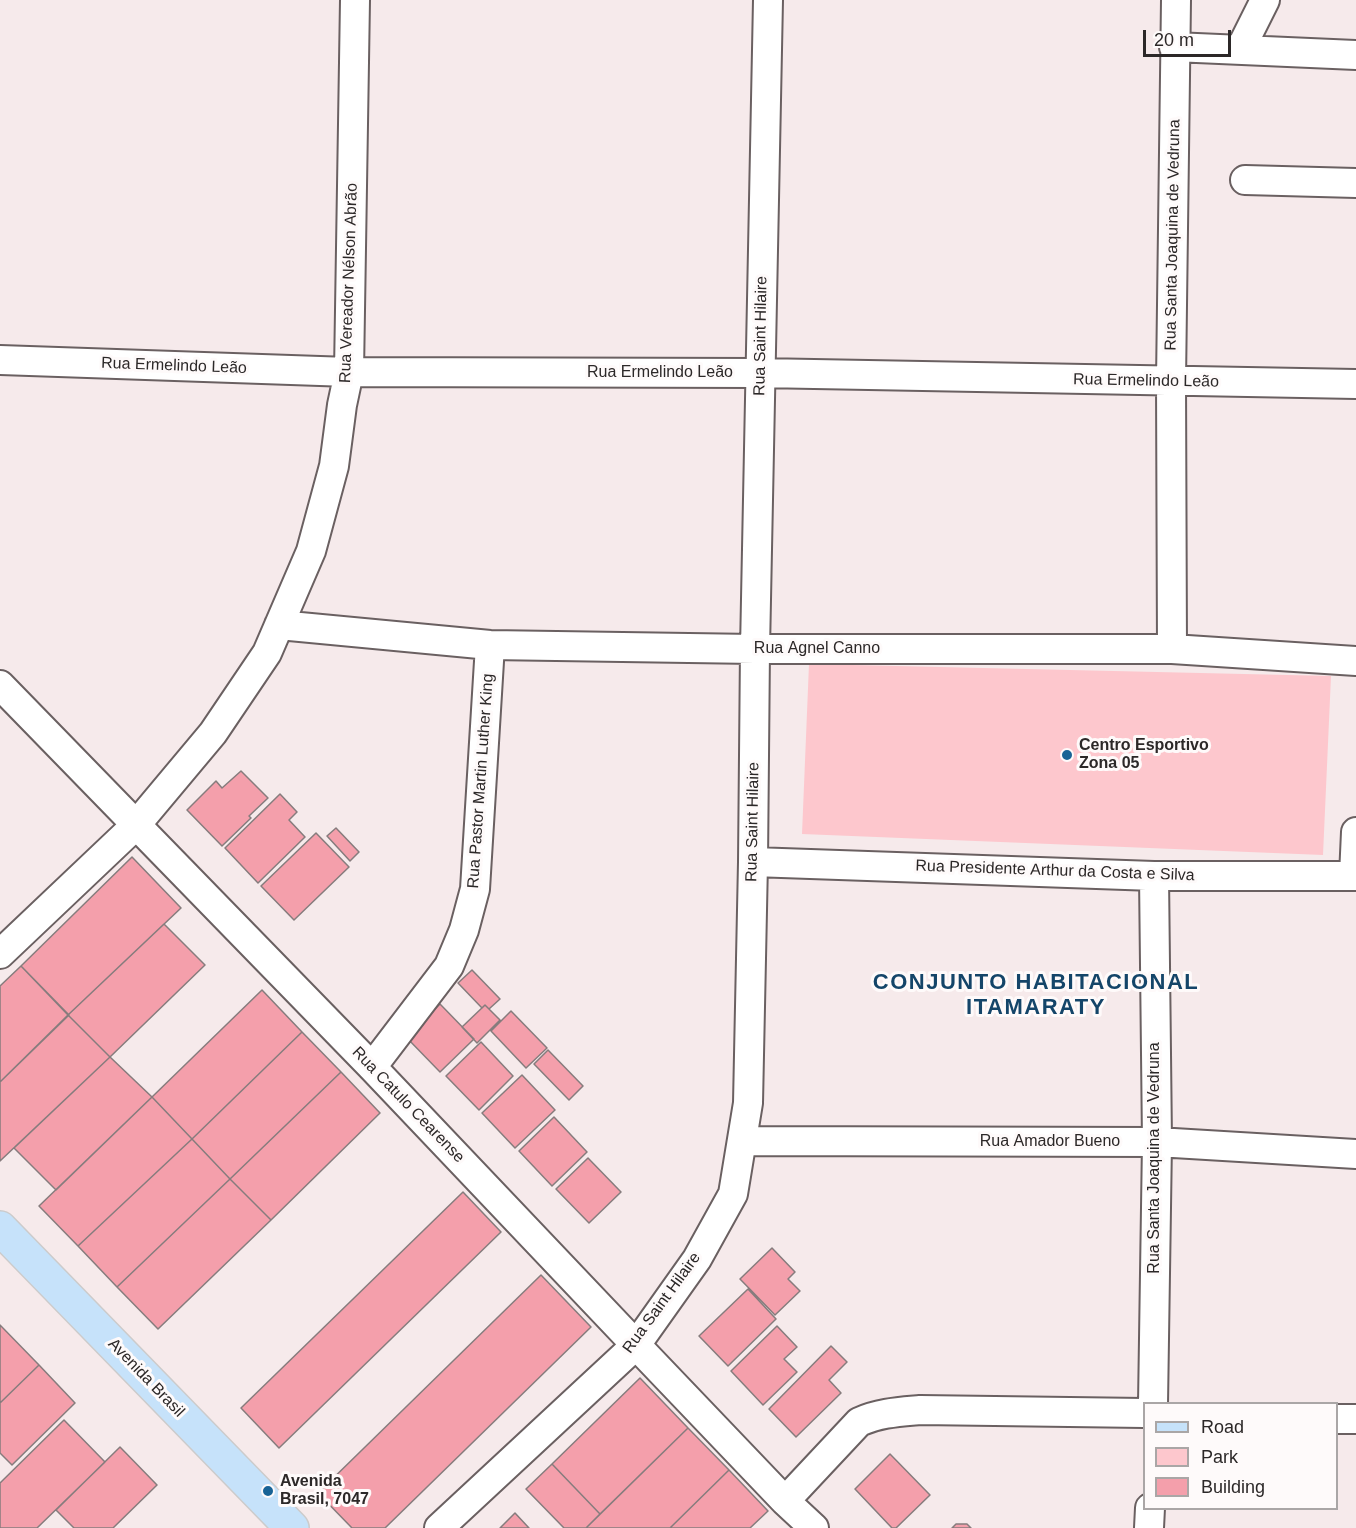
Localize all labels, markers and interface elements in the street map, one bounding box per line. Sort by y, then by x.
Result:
scale bar [1146,18,1234,56]
text: 20 m [1154,30,1194,50]
street label: Rua Santa Joaquina de Vedruna [1161,119,1185,351]
street label: Rua Vereador Nélson Abrão [336,183,362,383]
street label: Rua Saint Hilaire [750,276,772,396]
street label: Rua Ermelindo Leão [101,354,247,378]
street label: Rua Ermelindo Leão [587,363,733,383]
street label: Rua Ermelindo Leão [1073,370,1219,392]
street label: Rua Agnel Canno [754,639,880,659]
street label: Rua Pastor Martin Luther King [464,673,498,889]
place label: Centro Esportivo Zona 05 [1079,736,1209,774]
marker: Centro Esportivo Zona 05 [1060,748,1074,762]
street label: Rua Saint Hilaire [742,762,764,882]
street label: Rua Presidente Arthur da Costa e Silva [915,857,1195,885]
district label: CONJUNTO HABITACIONAL ITAMARATY [873,970,1199,1022]
street label: Rua Santa Joaquina de Vedruna [1145,1042,1165,1274]
street label: Rua Catulo Cearense [348,1043,468,1167]
street label: Rua Amador Bueno [980,1132,1120,1152]
street label: Rua Saint Hilaire [619,1249,705,1357]
street label: Avenida Brasil [104,1335,188,1421]
legend [1143,1402,1338,1510]
text: Road [1201,1417,1244,1437]
text: Park [1201,1447,1238,1467]
place label: Avenida Brasil, 7047 [280,1472,369,1510]
text: Building [1201,1477,1265,1497]
marker: Avenida Brasil, 7047 [261,1484,275,1498]

